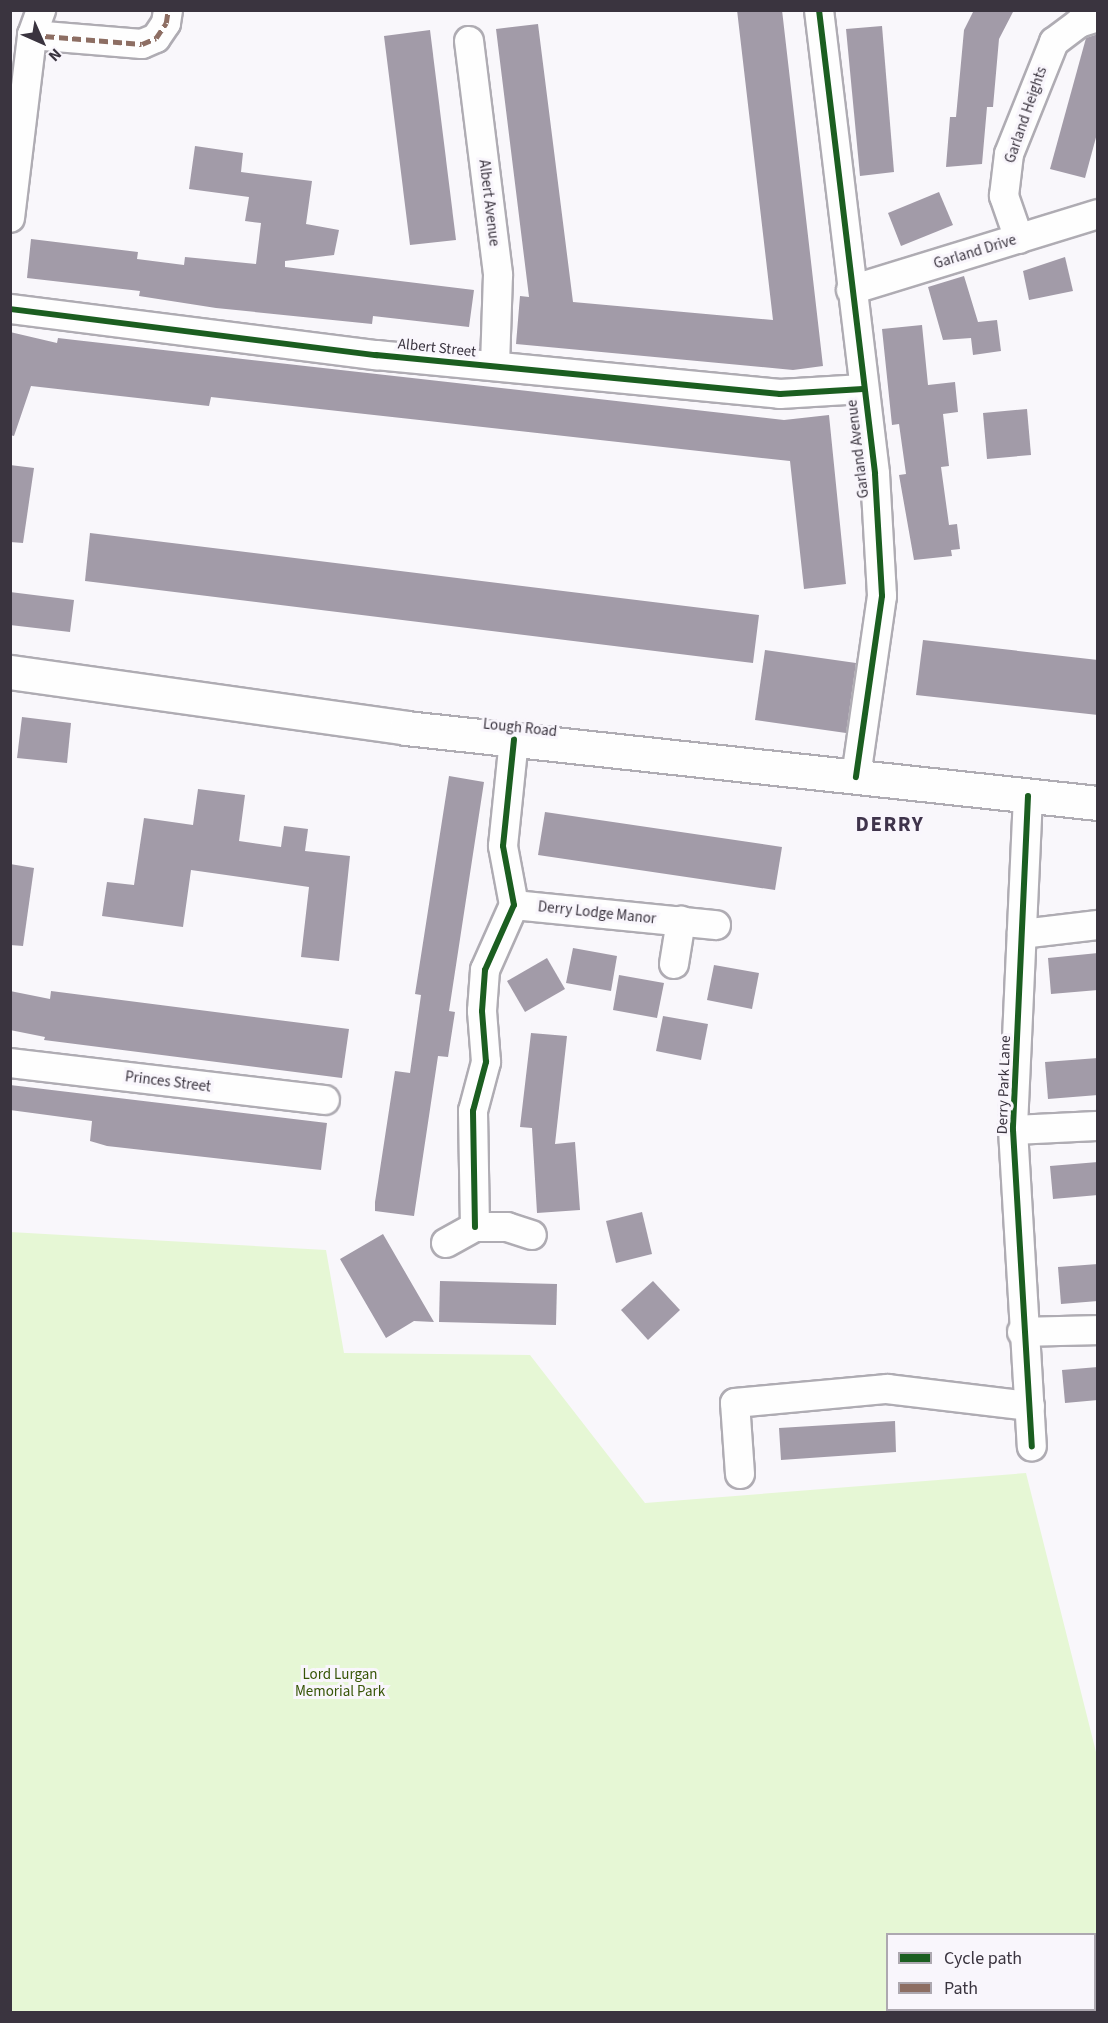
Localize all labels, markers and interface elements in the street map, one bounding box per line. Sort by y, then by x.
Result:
north arrow [12,12,72,72]
text: N [43,43,66,66]
street label: Garland Heights [1001,64,1051,166]
street label: Albert Avenue [475,159,503,247]
street label: Garland Drive [932,231,1018,273]
street label: Albert Street [397,335,477,361]
street label: Garland Avenue [843,399,873,499]
street label: Lough Road [482,715,558,741]
district label: DERRY [856,811,924,837]
street label: Derry Lodge Manor [537,898,657,928]
street label: Derry Park Lane [993,1035,1015,1135]
street label: Princes Street [124,1068,212,1096]
park label: Lord Lurgan Memorial Park [295,1665,385,1700]
legend [886,1933,1096,2011]
text: Cycle path [944,1946,1022,1971]
text: Path [944,1976,978,2001]

